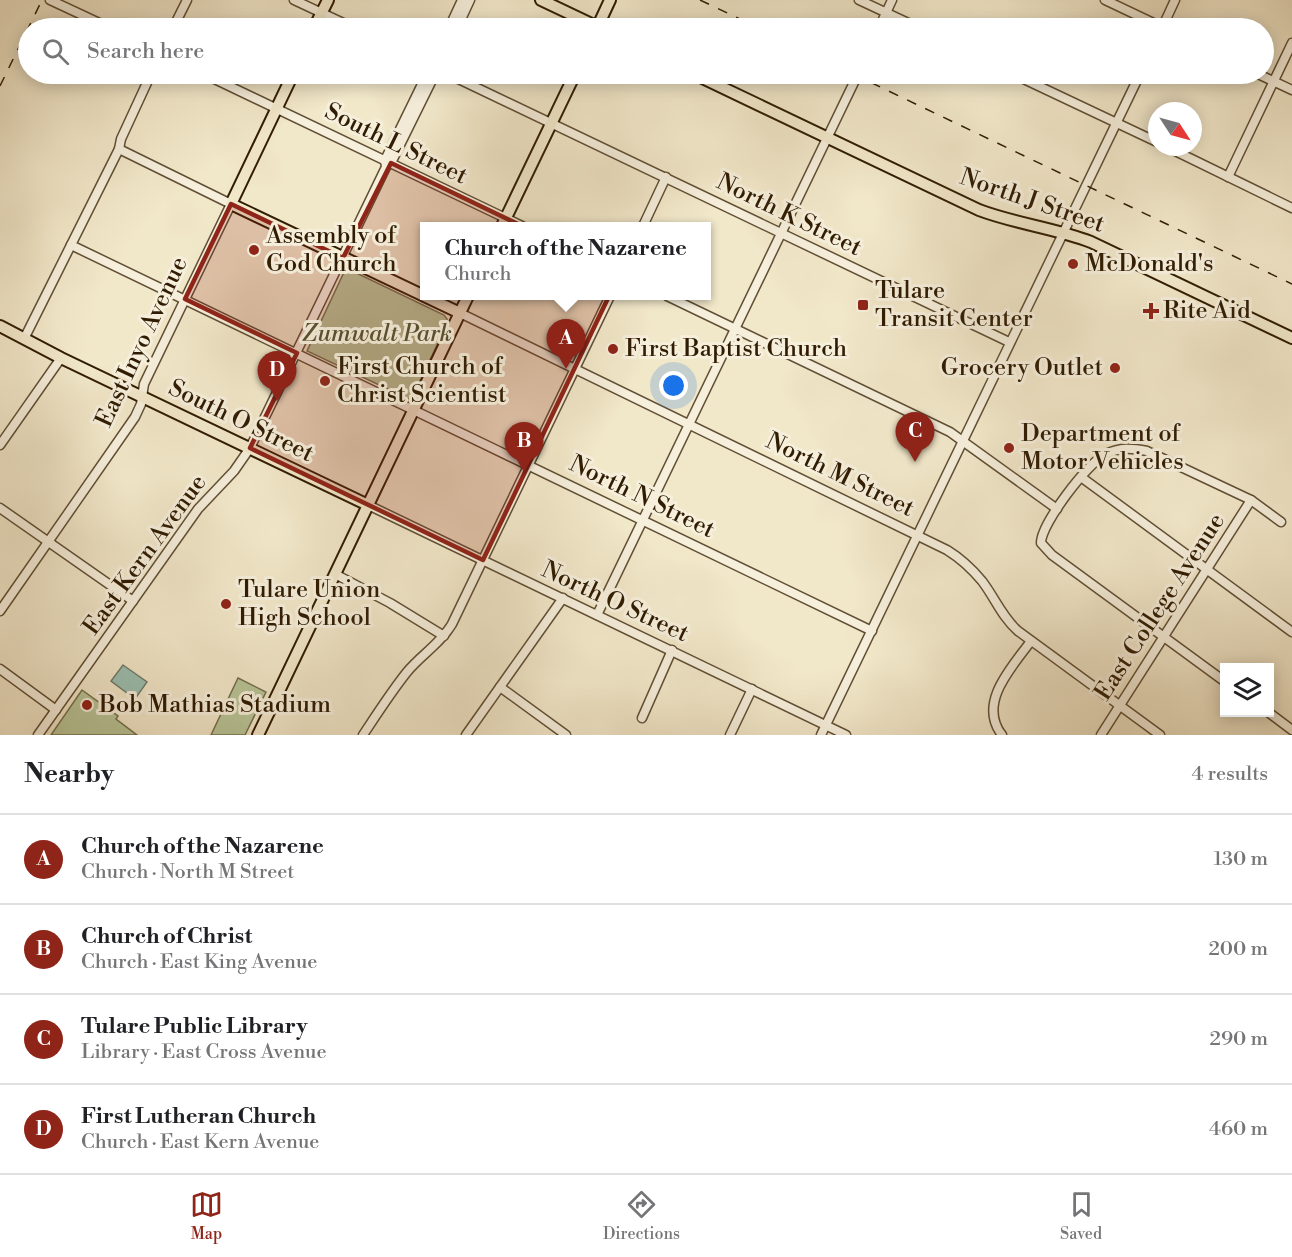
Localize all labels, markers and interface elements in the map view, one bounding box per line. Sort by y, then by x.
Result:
search box [18,18,1274,84]
icon: search [39,35,72,68]
text: Search here [87,38,204,65]
street label: South L Street [320,97,473,192]
north arrow [1148,102,1202,156]
street label: North J Street [956,162,1109,240]
street label: North K Street [712,167,867,263]
place label: Assembly of God Church [265,221,397,279]
popup [420,222,711,300]
text: Church of the Nazarene [444,235,687,262]
marker: Assembly of God Church [247,243,261,257]
place label: McDonald's [1085,249,1214,279]
street label: East Inyo Avenue [89,252,195,432]
marker: McDonald's [1066,257,1080,271]
text: Church [444,262,511,287]
place label: Tulare Transit Center [875,276,1033,334]
place label: Rite Aid [1163,296,1251,326]
marker: Tulare Transit Center [856,298,870,312]
marker: Rite Aid [1144,304,1158,318]
park label: Zumwalt Park [302,319,452,349]
pin: A [546,320,586,369]
place label: First Baptist Church [625,334,847,364]
marker: First Baptist Church [606,342,620,356]
pin: D [258,352,296,401]
place label: First Church of Christ Scientist [337,352,507,410]
place label: Grocery Outlet [941,353,1103,383]
marker: Grocery Outlet [1108,361,1122,375]
your location [659,371,688,400]
street label: South O Street [163,373,319,469]
marker: First Church of Christ Scientist [318,374,332,388]
pin: C [896,412,934,462]
place label: Department of Motor Vehicles [1021,419,1184,477]
pin: B [504,422,544,472]
street label: North M Street [761,426,920,524]
marker: Department of Motor Vehicles [1002,441,1016,455]
street label: North N Street [564,449,720,545]
street label: East Kern Avenue [77,469,213,641]
street label: East College Avenue [1088,508,1232,706]
street label: North O Street [537,555,694,649]
place label: Tulare Union High School [238,575,380,633]
marker: Tulare Union High School [219,597,233,611]
map controls [1220,663,1274,717]
button: layers [1220,663,1274,717]
place label: Bob Mathias Stadium [98,690,331,720]
marker: Bob Mathias Stadium [80,698,94,712]
text: Nearby [24,758,114,790]
text: 4 results [1191,762,1268,787]
text: Church of the Nazarene [81,833,324,860]
text: A [36,847,51,872]
text: 130 m [1213,847,1268,872]
text: Church · North M Street [81,860,294,885]
text: Church of Christ [81,923,252,950]
text: B [36,937,51,962]
text: 200 m [1208,937,1268,962]
text: Church · East King Avenue [81,950,317,975]
text: Tulare Public Library [81,1013,308,1040]
text: C [36,1027,51,1052]
text: 290 m [1210,1027,1268,1052]
text: Library · East Cross Avenue [81,1040,327,1065]
text: First Lutheran Church [81,1103,316,1130]
text: D [36,1117,51,1142]
text: 460 m [1209,1117,1268,1142]
text: Church · East Kern Avenue [81,1130,319,1155]
tab: Map [190,1188,223,1244]
tab: Directions [603,1188,680,1244]
tab: Saved [1060,1188,1102,1244]

